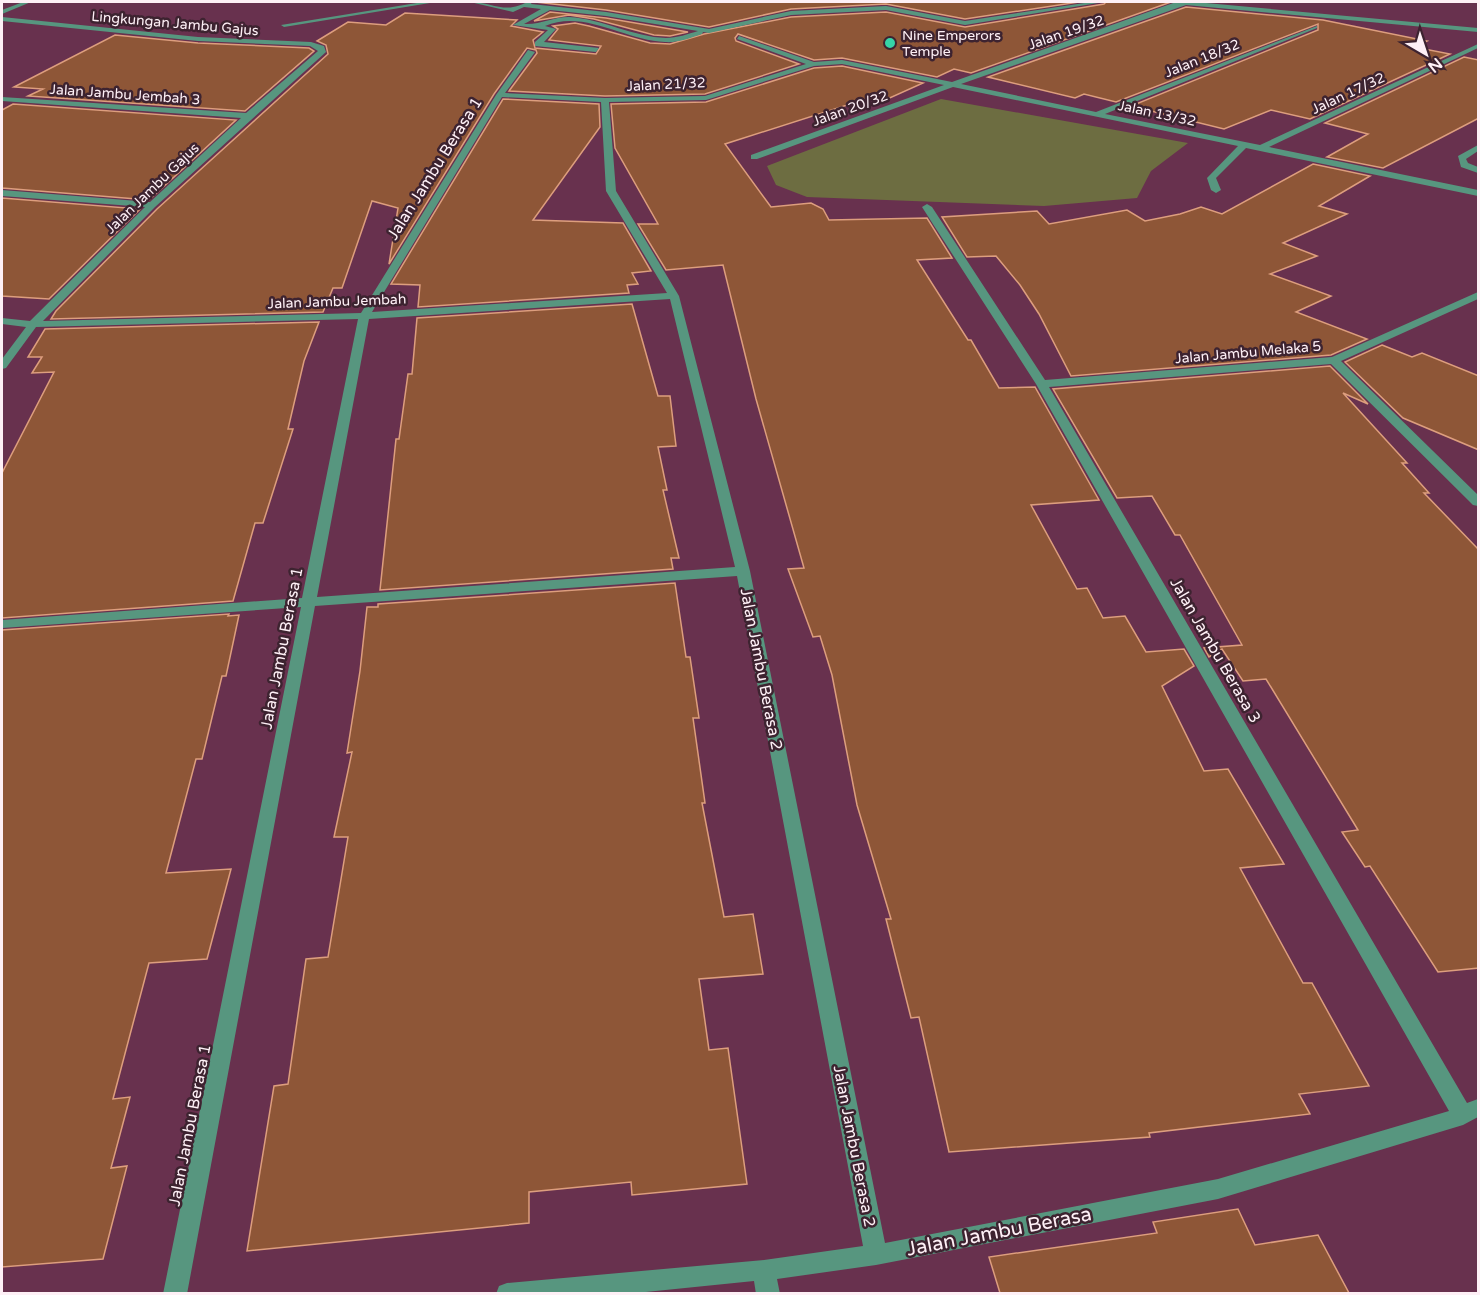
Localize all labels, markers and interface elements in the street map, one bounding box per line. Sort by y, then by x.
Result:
street label: Lingkungan Jambu Gajus [91,8,260,39]
street label: Jalan 19/32 [1026,12,1106,53]
north arrow [1396,24,1456,84]
place label: Nine Emperors Temple [902,27,1001,60]
marker: Nine Emperors Temple [883,36,897,50]
street label: Jalan 18/32 [1162,36,1242,81]
text: N [1424,53,1446,77]
street label: Jalan 17/32 [1309,69,1388,118]
street label: Jalan 21/32 [626,74,706,95]
street label: Jalan Jambu Jembah 3 [49,81,201,108]
street label: Jalan 20/32 [810,87,890,130]
street label: Jalan Jambu Berasa 1 [383,93,487,244]
street label: Jalan 13/32 [1116,97,1197,130]
street label: Jalan Jambu Gajus [102,139,203,237]
street label: Jalan Jambu Jembah [267,291,407,312]
street label: Jalan Jambu Melaka 5 [1174,338,1322,367]
street label: Jalan Jambu Berasa 1 [256,566,307,731]
street label: Jalan Jambu Berasa 3 [1165,574,1265,727]
street label: Jalan Jambu Berasa 2 [736,587,787,752]
street label: Jalan Jambu Berasa 1 [164,1043,215,1208]
street label: Jalan Jambu Berasa 2 [829,1064,880,1229]
street label: Jalan Jambu Berasa [905,1202,1094,1262]

